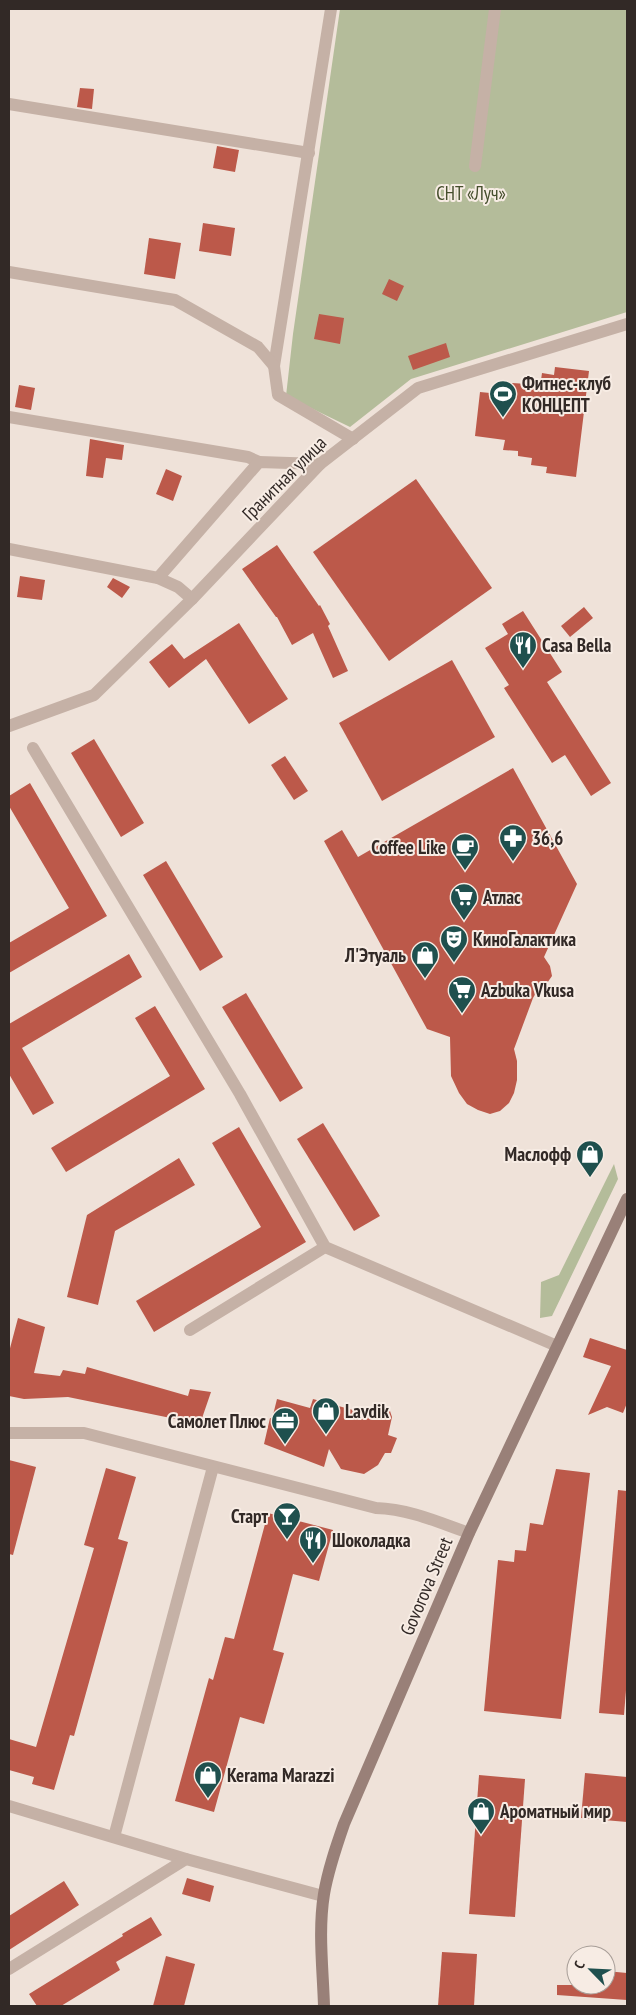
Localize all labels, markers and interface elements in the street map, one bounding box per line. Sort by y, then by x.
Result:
park label: СНТ «Луч» [436,181,506,205]
place label: Фитнес-клуб КОНЦЕПТ [522,371,611,417]
sports icon: Фитнес-клуб КОНЦЕПТ [488,379,518,418]
street label: Гранитная улица [237,431,331,525]
restaurant icon: Casa Bella [508,630,538,669]
place label: Casa Bella [542,633,611,657]
pharmacy icon: 36,6 [498,823,528,862]
place label: 36,6 [532,826,563,850]
cafe icon: Coffee Like [450,832,480,871]
place label: Coffee Like [371,835,446,859]
supermarket icon: Атлас [449,882,479,921]
place label: Атлас [482,885,521,909]
theatre icon: КиноГалактика [439,924,469,963]
place label: КиноГалактика [473,927,576,951]
shop icon: Л'Этуаль [410,940,440,979]
place label: Л'Этуаль [344,943,406,967]
supermarket icon: Azbuka Vkusa [447,975,477,1014]
place label: Azbuka Vkusa [480,978,574,1002]
shop icon: Маслофф [575,1139,605,1178]
place label: Маслофф [505,1142,571,1166]
shop icon: Lavdik [311,1396,341,1435]
place label: Lavdik [345,1399,389,1423]
office icon: Самолет Плюс [270,1406,300,1445]
place label: Самолет Плюс [168,1409,266,1433]
bar icon: Старт [272,1501,302,1540]
place label: Старт [231,1504,268,1528]
restaurant icon: Шоколадка [298,1525,328,1564]
place label: Шоколадка [332,1528,411,1552]
street label: Govorova Street [395,1533,458,1639]
shop icon: Kerama Marazzi [193,1760,223,1799]
place label: Kerama Marazzi [227,1763,335,1787]
shop icon: Ароматный мир [466,1796,496,1835]
place label: Ароматный мир [499,1799,612,1823]
north arrow [566,1945,616,1995]
text: С [570,1958,589,1971]

